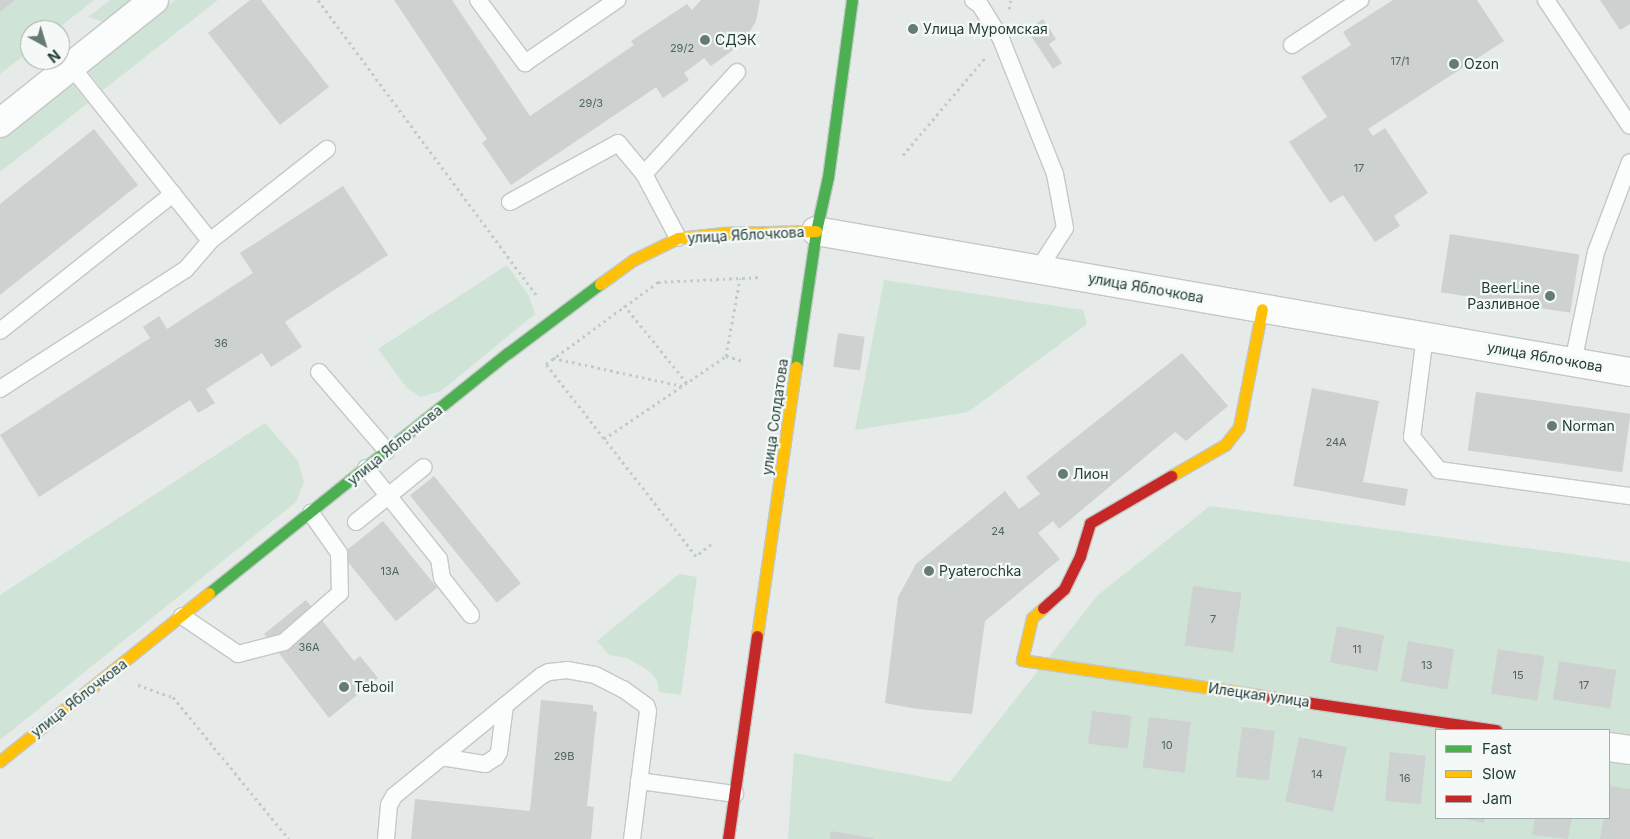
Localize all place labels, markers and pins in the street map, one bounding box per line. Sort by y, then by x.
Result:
place label: Улица Муромская [923,21,1048,37]
marker: Улица Муромская [907,23,919,35]
place label: СДЭК [715,32,756,48]
marker: СДЭК [699,34,711,46]
place label: Ozon [1464,56,1499,72]
marker: Ozon [1448,58,1460,70]
place label: BeerLine Разливное [1467,280,1540,312]
marker: BeerLine Разливное [1544,290,1556,302]
place label: Norman [1562,418,1615,434]
marker: Norman [1546,420,1558,432]
place label: Лион [1073,466,1108,482]
marker: Лион [1057,468,1069,480]
place label: Pyaterochka [939,563,1021,579]
marker: Pyaterochka [923,565,935,577]
place label: Teboil [354,679,394,695]
marker: Teboil [338,681,350,693]

